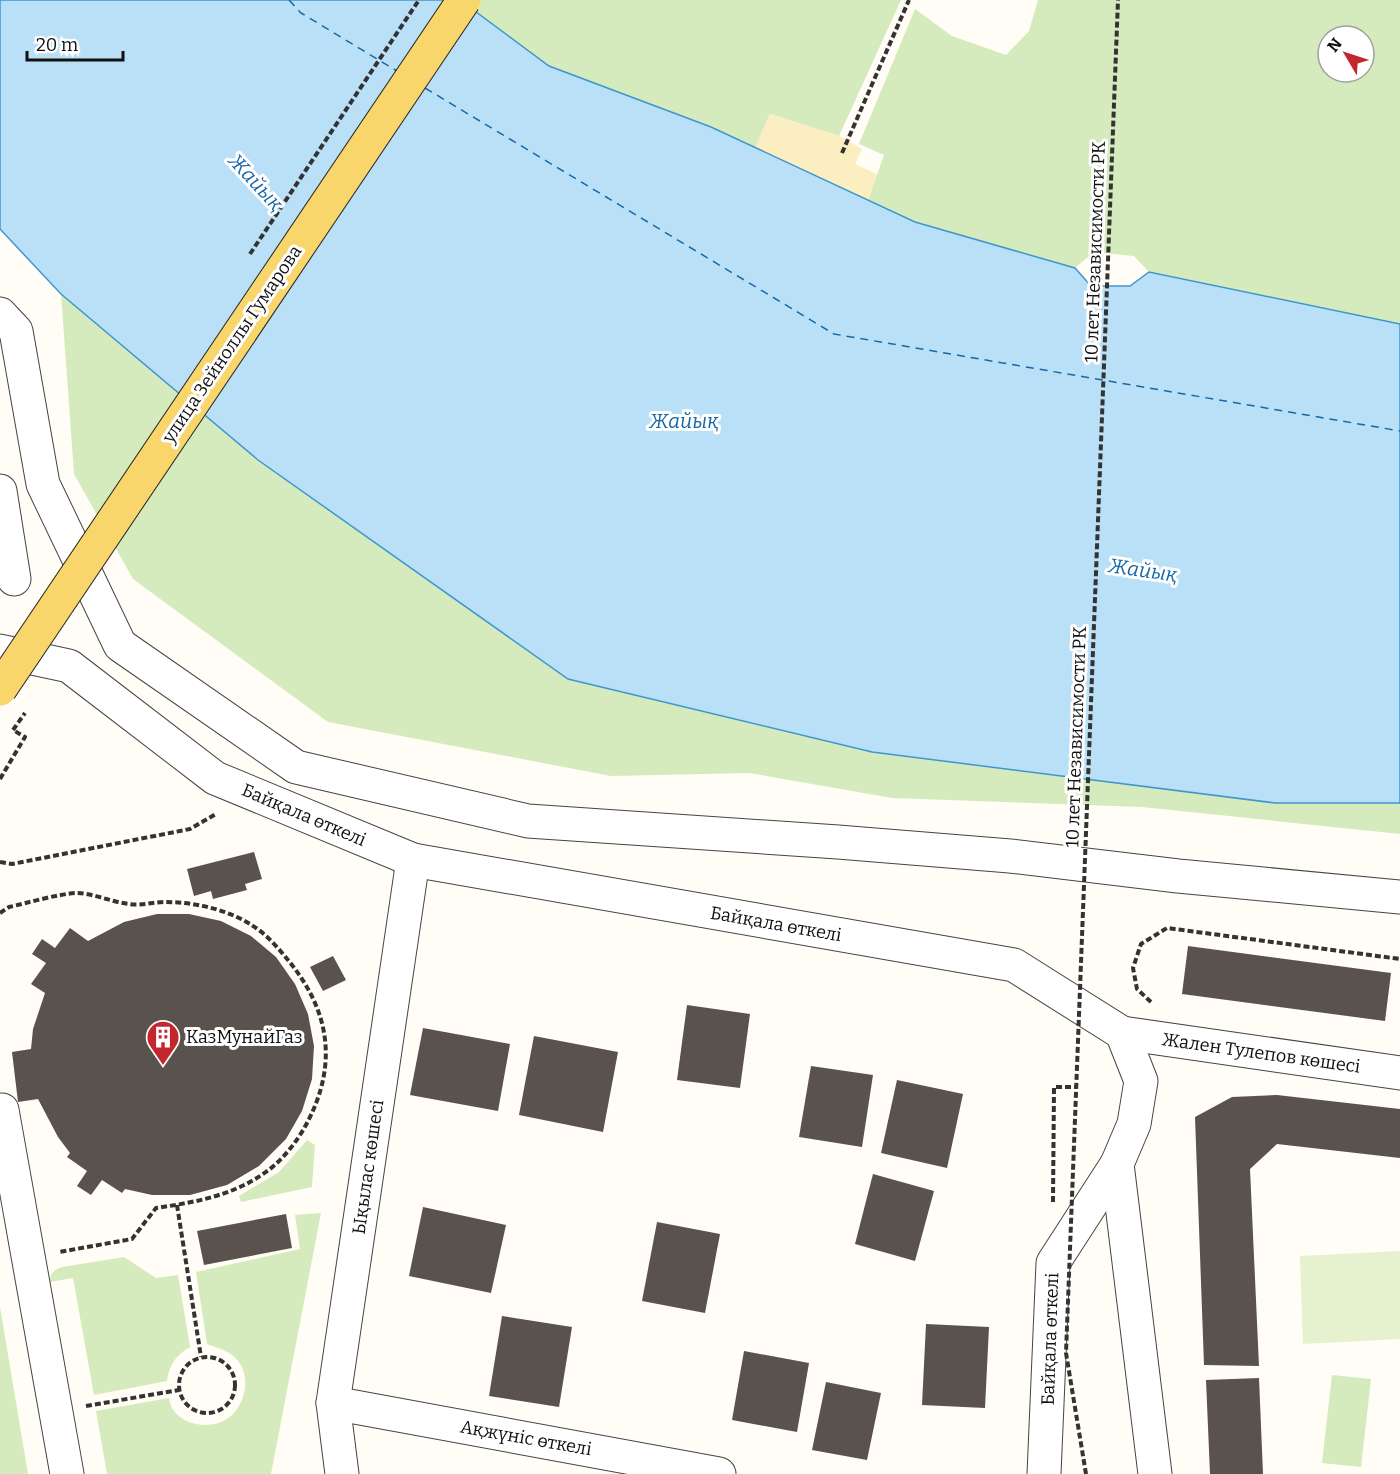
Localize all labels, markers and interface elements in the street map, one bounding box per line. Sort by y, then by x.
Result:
scale bar [27,24,123,62]
north arrow [1316,24,1376,84]
text: 20 m [36,34,78,56]
text: N [1323,34,1346,56]
street label: 10 лет Независимости РК [1080,141,1110,363]
water label: Жайық [223,148,289,216]
street label: улица Зейноллы Гумарова [157,241,307,448]
water label: Жайық [648,409,719,433]
water label: Жайық [1106,553,1179,587]
street label: 10 лет Независимости РК [1061,626,1091,848]
street label: Байқала өткелі [239,779,369,851]
street label: Байқала өткелі [709,902,843,946]
building icon: КазМунайГаз [145,1019,181,1066]
place label: КазМунайГаз [186,1026,302,1048]
street label: Жален Тулепов көшесі [1160,1028,1362,1078]
street label: Ықылас көшесі [348,1098,388,1236]
street label: Байқала өткелі [1037,1272,1063,1406]
street label: Ақжүніс өткелі [459,1416,593,1460]

